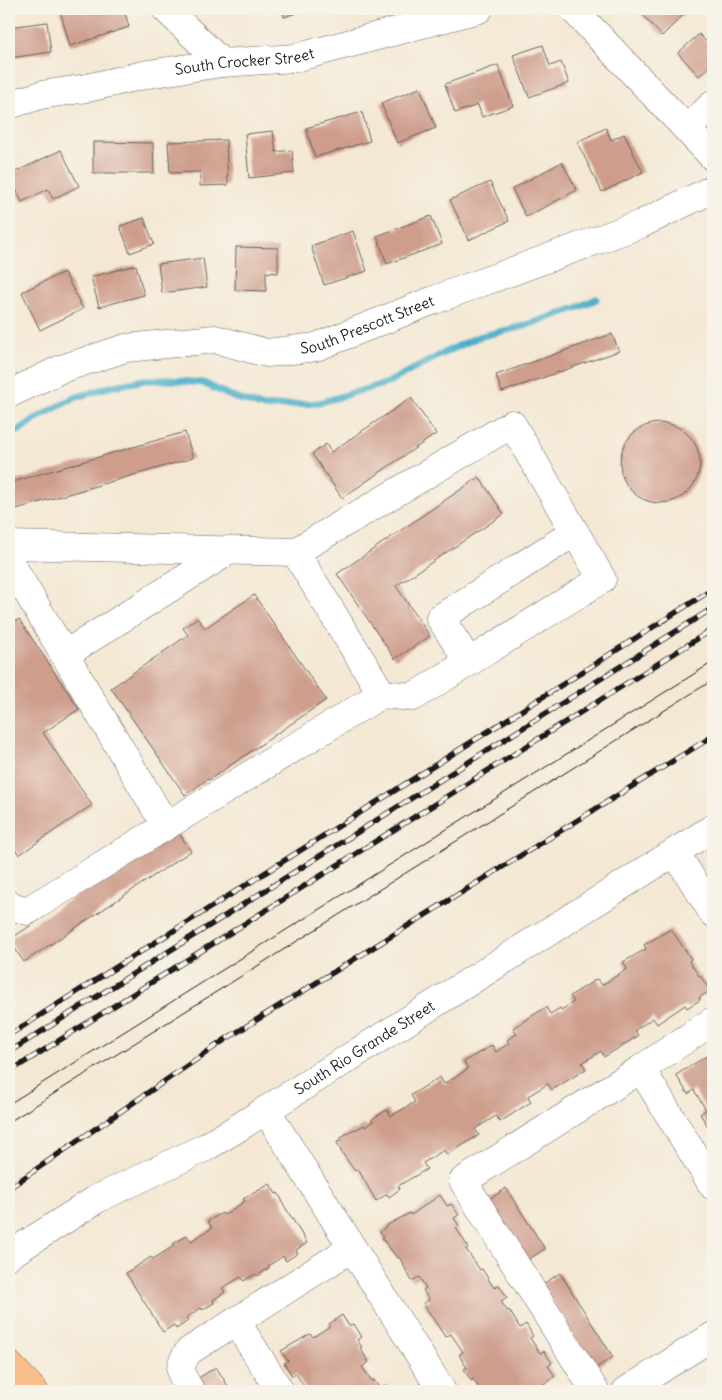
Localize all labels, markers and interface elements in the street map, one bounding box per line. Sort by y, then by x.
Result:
street label: South Crocker Street [174,43,316,79]
street label: South Prescott Street [299,291,437,358]
street label: South Rio Grande Street [291,996,438,1099]

